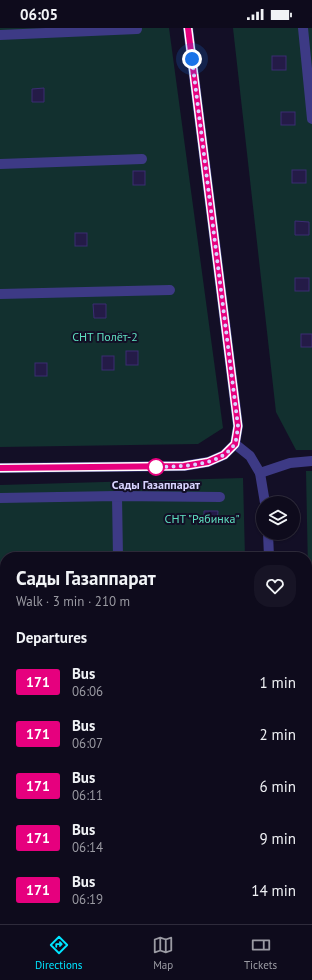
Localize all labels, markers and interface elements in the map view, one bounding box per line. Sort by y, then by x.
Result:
text: 06:05 [20,5,58,24]
your location [182,49,202,69]
park label: СНТ Полёт-2 [72,329,138,344]
marker: Сады Газаппарат [147,458,165,476]
place label: Сады Газаппарат [112,477,200,492]
map controls [256,496,300,540]
button: layers [256,496,300,540]
park label: СНТ "Рябинка" [165,511,239,526]
button: heart [254,565,296,607]
text: Сады Газаппарат [16,566,156,590]
text: Walk · 3 min · 210 m [16,593,130,610]
text: Departures [16,628,87,647]
text: Bus [72,664,95,683]
text: 171 [26,673,50,691]
text: 1 min [259,673,296,692]
text: 06:06 [72,683,103,700]
text: Bus [72,716,95,735]
text: 171 [26,725,50,743]
text: 2 min [259,725,296,744]
text: 06:07 [72,735,103,752]
text: Bus [72,768,95,787]
text: 171 [26,777,50,795]
text: 6 min [259,777,296,796]
text: 06:11 [72,787,103,804]
text: Bus [72,820,95,839]
text: 171 [26,829,50,847]
text: 9 min [259,829,296,848]
text: 06:14 [72,839,103,856]
text: Bus [72,872,95,891]
text: 171 [26,881,50,899]
text: 14 min [251,881,296,900]
text: 06:19 [72,891,103,908]
tab: Directions [35,934,82,972]
tab: Map [152,934,174,972]
tab: Tickets [244,934,277,972]

